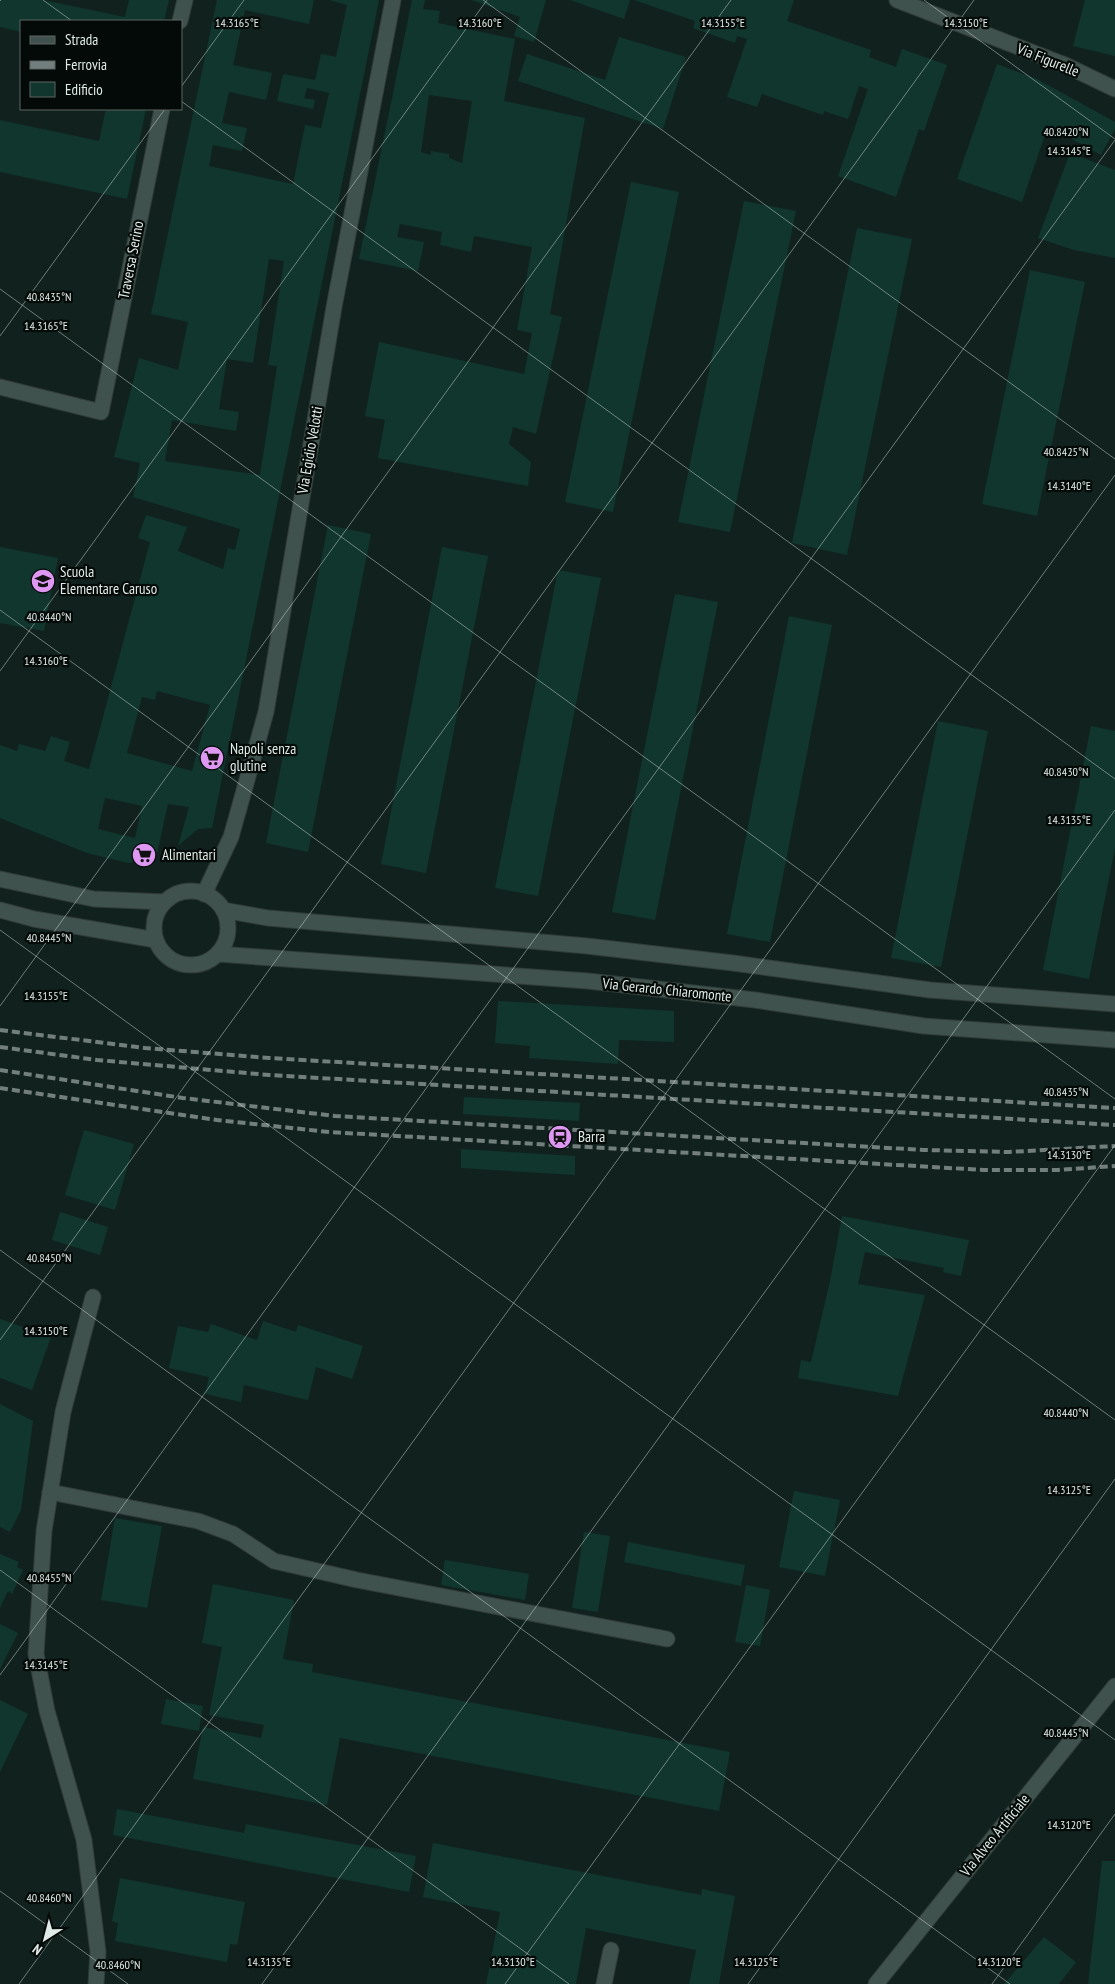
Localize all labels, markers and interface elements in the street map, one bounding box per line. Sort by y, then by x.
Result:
text: 14.3165°E [215,15,259,30]
text: 14.3160°E [458,15,502,30]
text: 14.3155°E [701,15,745,30]
text: 14.3150°E [944,15,988,30]
legend [20,20,182,110]
text: Strada [65,30,98,49]
street label: Via Figurelle [1013,38,1082,81]
text: Ferrovia [65,55,107,74]
text: Edificio [65,80,103,99]
text: 40.8420°N [1043,124,1089,139]
text: 14.3145°E [1047,143,1091,158]
street label: Traversa Serino [114,219,147,300]
text: 40.8435°N [26,289,72,304]
text: 14.3165°E [24,318,68,333]
street label: Via Egidio Velotti [292,405,327,496]
text: 40.8425°N [1043,444,1089,459]
text: 14.3140°E [1047,478,1091,493]
place label: Scuola Elementare Caruso [60,562,157,598]
school or university icon: Scuola Elementare Caruso [30,568,56,594]
text: 40.8440°N [26,609,72,624]
text: 14.3160°E [24,653,68,668]
place label: Napoli senza glutine [230,739,296,775]
supermarket icon: Napoli senza glutine [199,745,225,771]
text: 40.8430°N [1043,764,1089,779]
text: 14.3135°E [1047,812,1091,827]
supermarket icon: Alimentari [131,842,157,868]
place label: Alimentari [162,845,216,864]
text: 40.8445°N [26,930,72,945]
street label: Via Gerardo Chiaromonte [601,973,733,1006]
text: 14.3155°E [24,988,68,1003]
text: 40.8435°N [1043,1084,1089,1099]
station icon: Barra [547,1124,573,1150]
place label: Barra [578,1127,605,1146]
text: 14.3130°E [1047,1147,1091,1162]
text: 40.8450°N [26,1250,72,1265]
text: 14.3150°E [24,1323,68,1338]
text: 40.8440°N [1043,1405,1089,1420]
text: 14.3125°E [1047,1482,1091,1497]
text: 40.8455°N [26,1570,72,1585]
text: 14.3145°E [24,1657,68,1672]
text: 40.8445°N [1043,1725,1089,1740]
street label: Via Alveo Artificiale [955,1790,1034,1880]
text: 14.3120°E [1047,1817,1091,1832]
text: 40.8460°N [26,1890,72,1905]
north arrow [20,1914,70,1964]
text: N [29,1940,46,1959]
text: 14.3135°E [247,1954,291,1969]
text: 14.3130°E [491,1954,535,1969]
text: 14.3125°E [734,1954,778,1969]
text: 14.3120°E [977,1954,1021,1969]
text: 40.8460°N [95,1957,141,1972]

